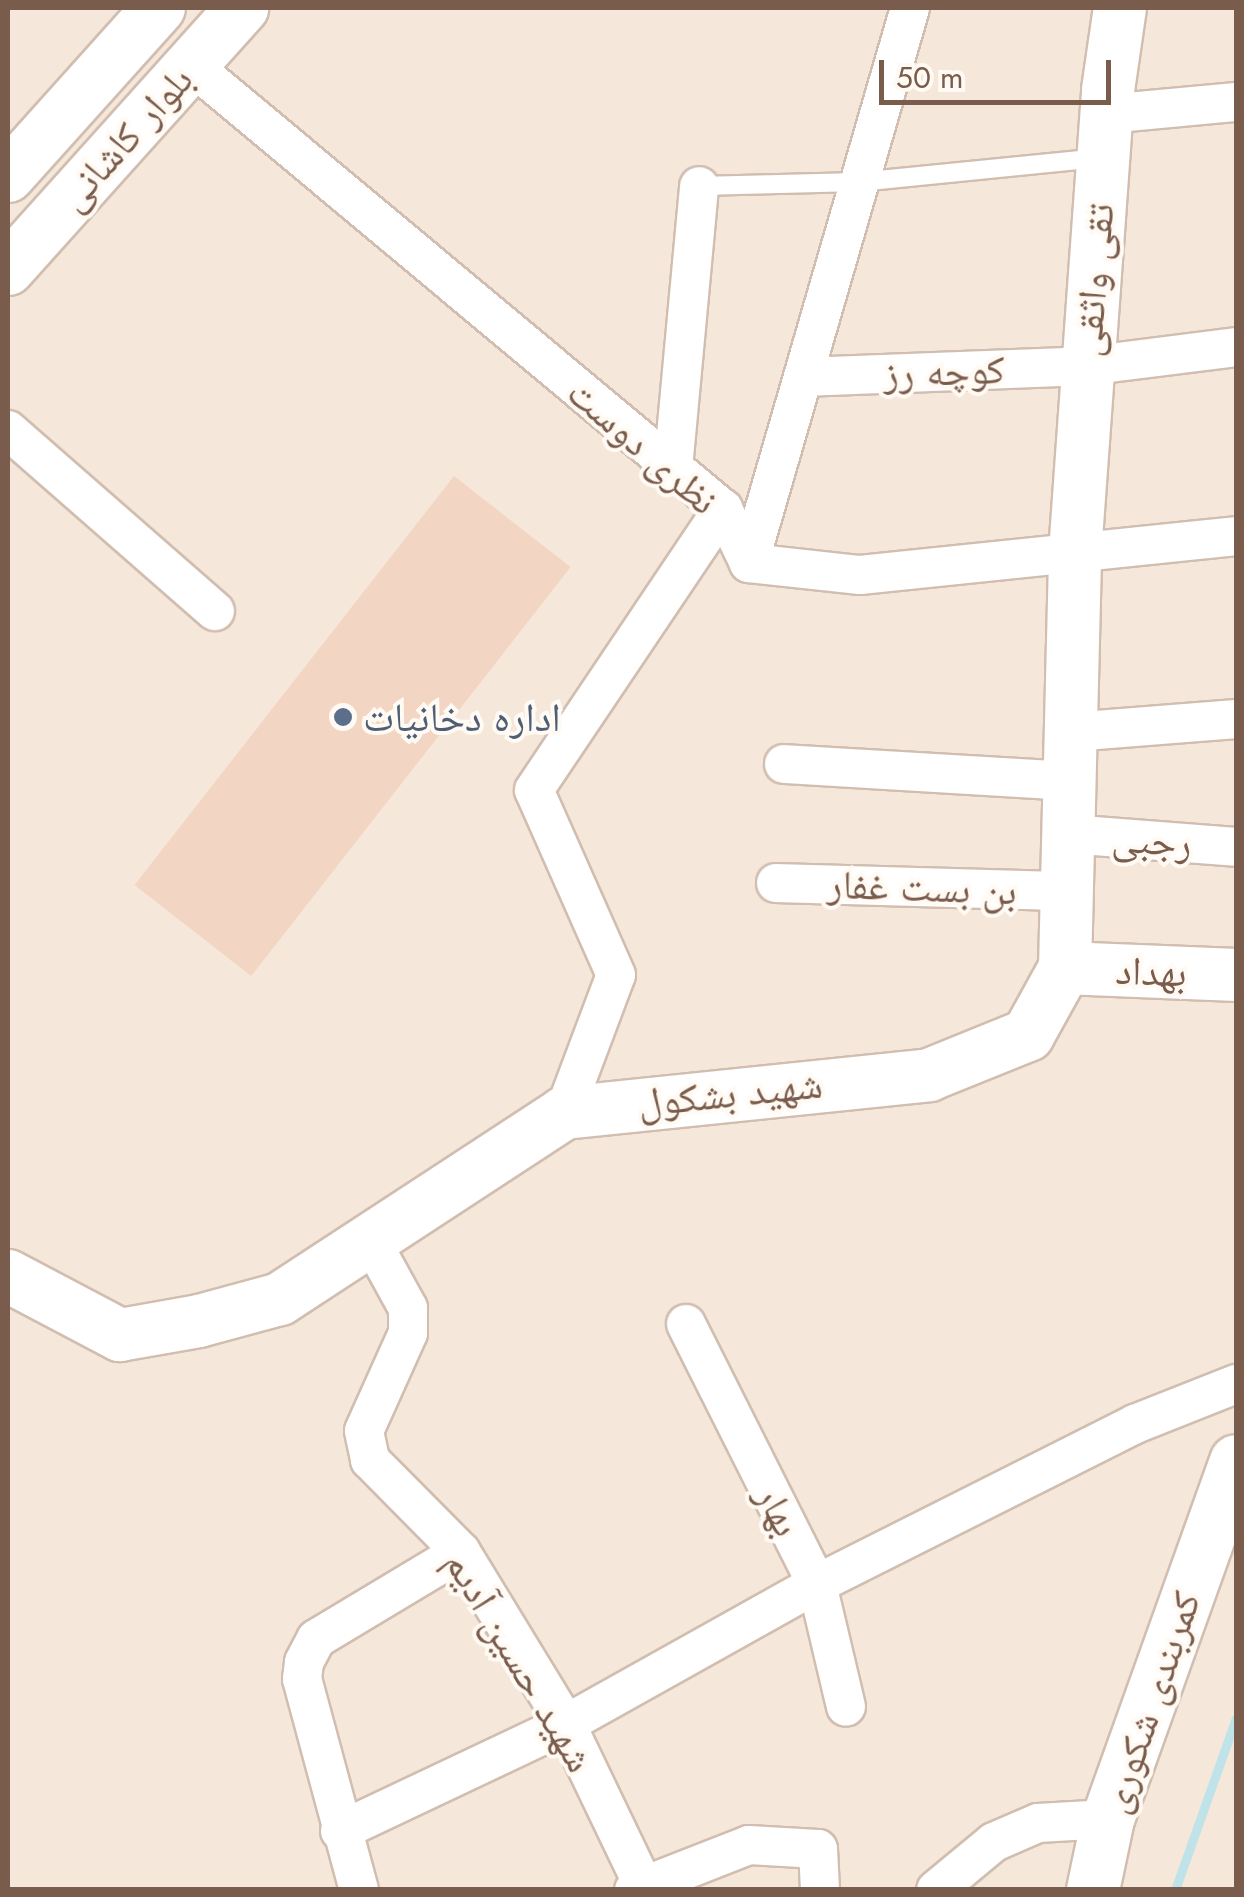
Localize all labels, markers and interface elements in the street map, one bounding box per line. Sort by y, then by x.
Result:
scale bar [884,40,1116,102]
street label: بلوار کاشانی [48,56,202,220]
text: 50 m [896,56,963,99]
street label: تقی واثقی [1062,201,1124,359]
street label: کوچه رز [882,345,1006,397]
street label: نظری دوست [558,368,728,524]
place label: اداره دخانیات [363,693,561,741]
marker: اداره دخانیات [332,706,354,728]
street label: رجبی [1110,813,1194,867]
street label: بن بست غفار [826,860,1018,914]
street label: بهداد [1115,946,1187,996]
street label: شهید بشکول [635,1059,825,1127]
street label: بهار [746,1476,812,1544]
street label: شهید حسین آدیم [435,1542,605,1780]
street label: کمربندی شکوری [1090,1585,1210,1819]

